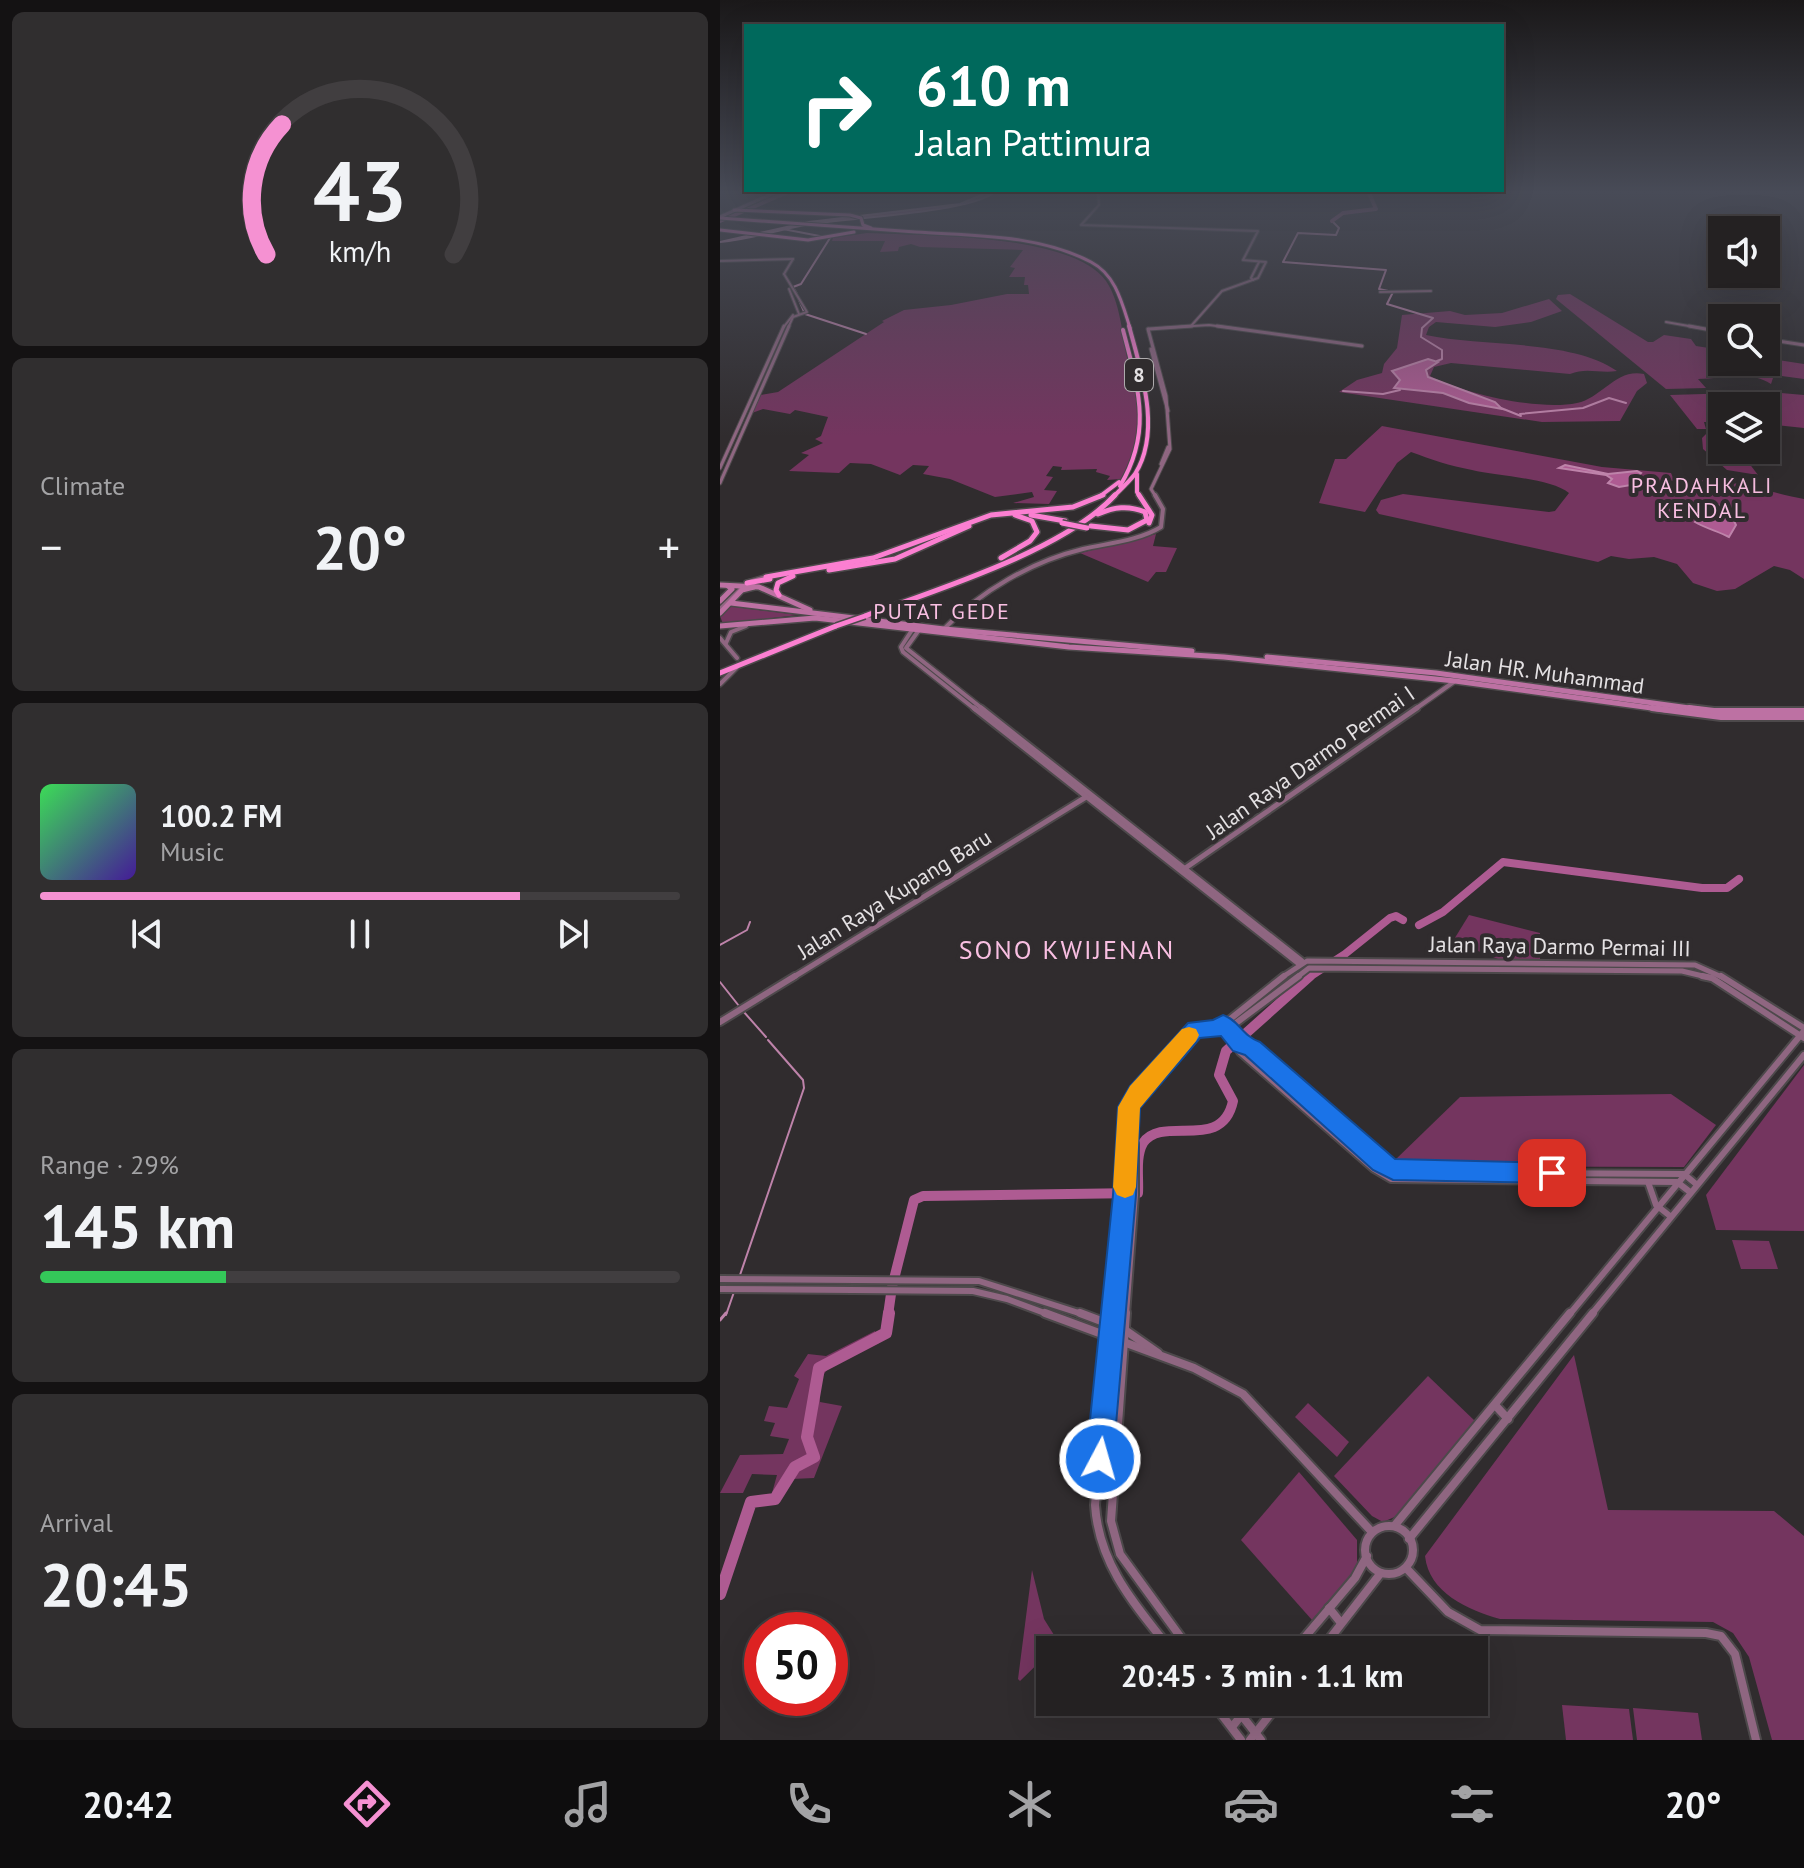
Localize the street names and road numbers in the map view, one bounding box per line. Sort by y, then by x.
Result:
road number: 8 [1125,359,1153,391]
street label: Jalan HR. Muhammad [1443,644,1646,700]
street label: Jalan Raya Darmo Permai I [1199,679,1420,845]
street label: Jalan Raya Kupang Baru [791,823,996,966]
street label: Jalan Raya Darmo Permai III [1428,930,1691,962]

